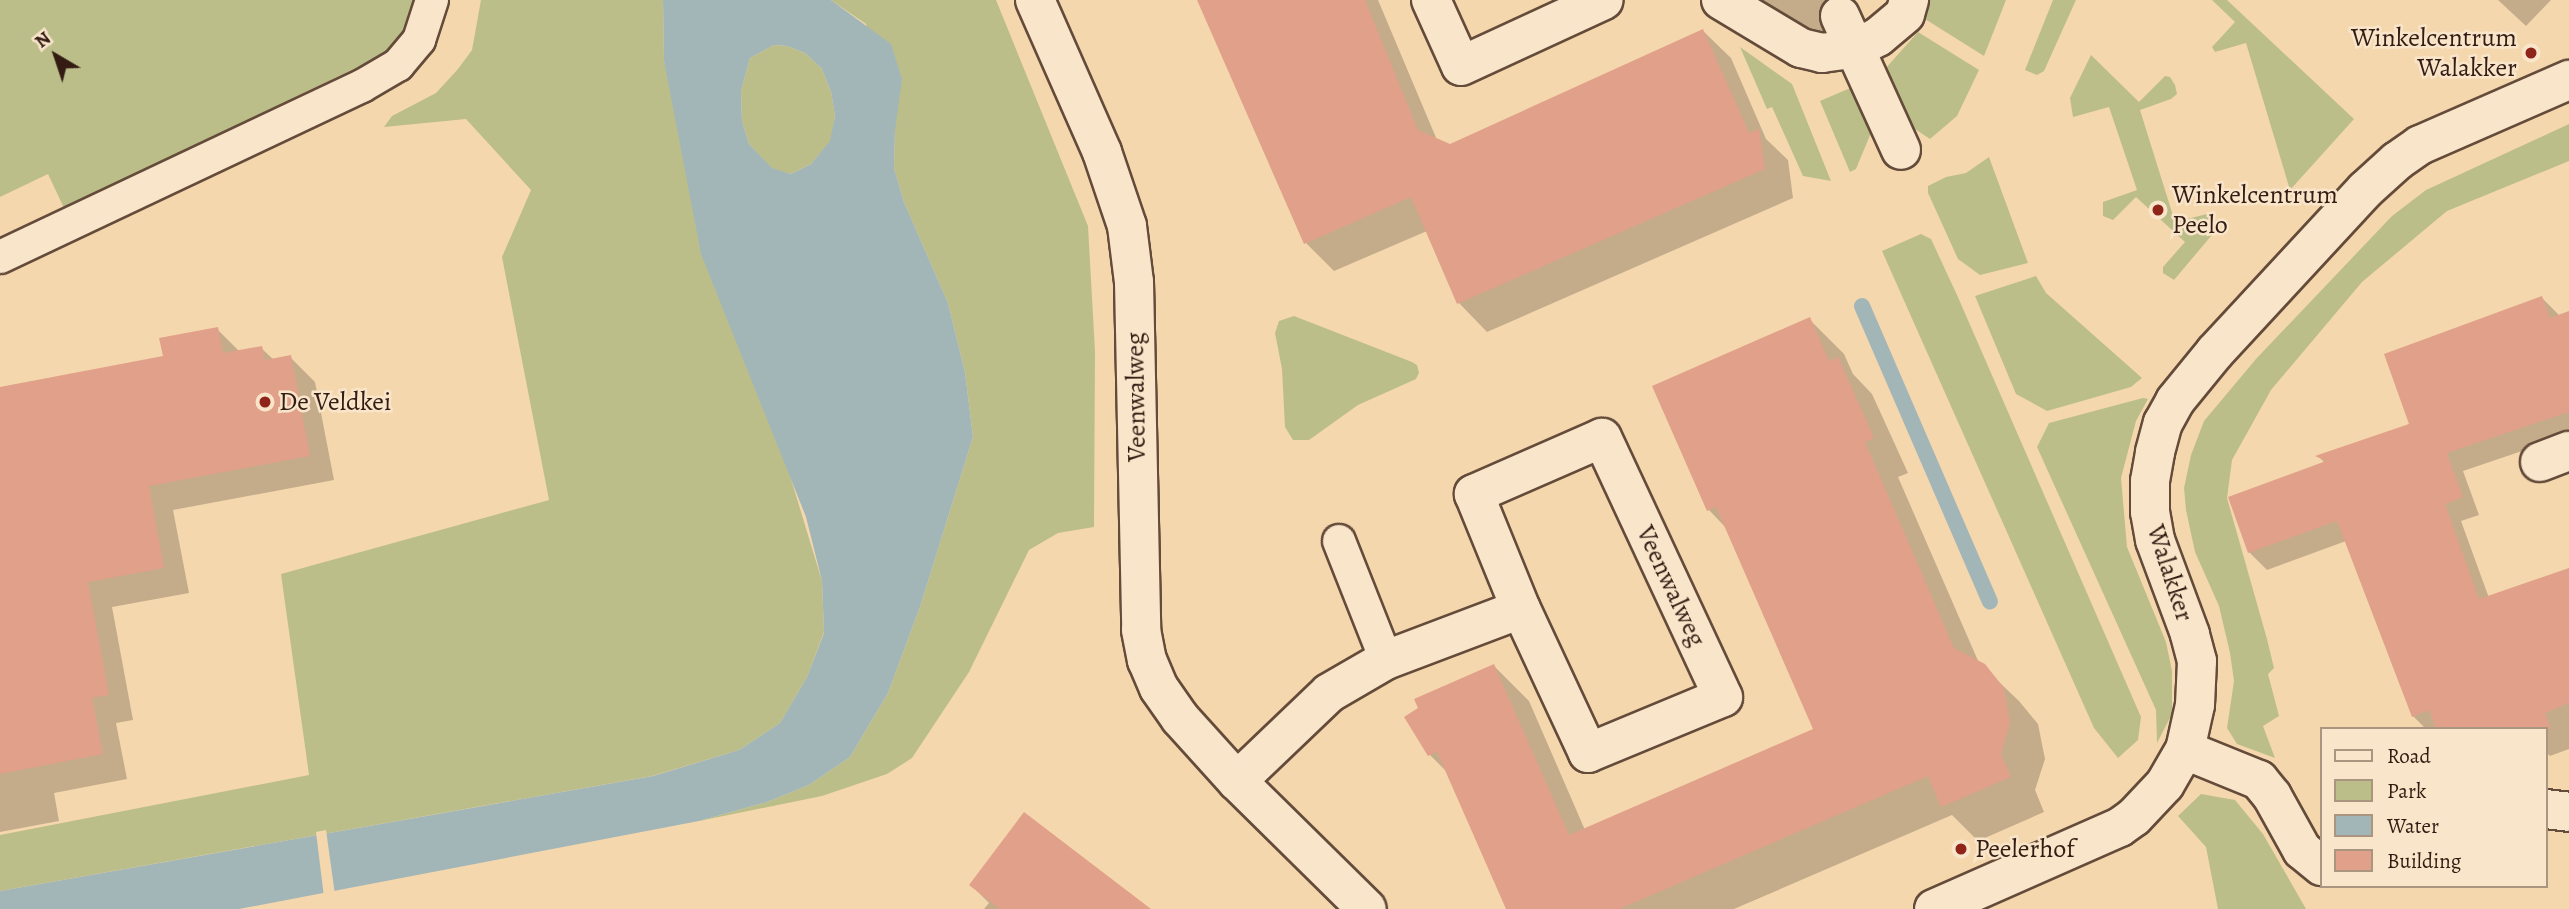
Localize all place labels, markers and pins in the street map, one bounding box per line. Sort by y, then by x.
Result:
place label: Winkelcentrum Walakker [2351,22,2517,84]
marker: Winkelcentrum Walakker [2523,45,2539,61]
place label: Winkelcentrum Peelo [2172,179,2338,241]
marker: Winkelcentrum Peelo [2150,202,2166,218]
place label: De Veldkei [279,386,391,418]
marker: De Veldkei [257,394,273,410]
place label: Peelerhof [1975,833,2075,865]
marker: Peelerhof [1953,841,1969,857]

